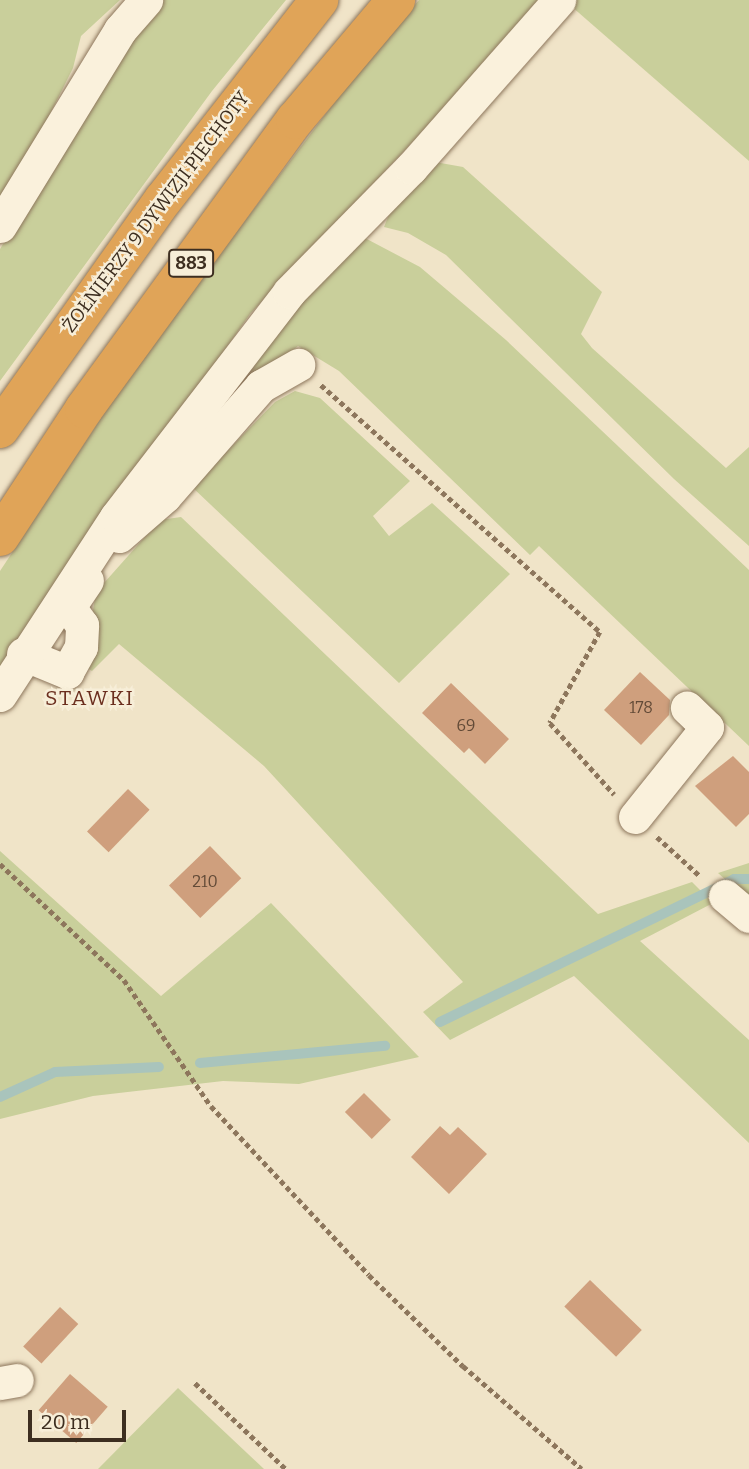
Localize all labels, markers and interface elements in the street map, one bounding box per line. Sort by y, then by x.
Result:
street label: ŻOŁNIERZY 9 DYWIZJI PIECHOTY [58,87,254,337]
road number: 883 [166,248,216,278]
district label: STAWKI [46,685,134,711]
house number: 178 [629,698,653,718]
house number: 69 [457,716,475,736]
house number: 210 [192,872,218,892]
scale bar [32,1396,130,1440]
text: 20 m [41,1409,90,1435]

